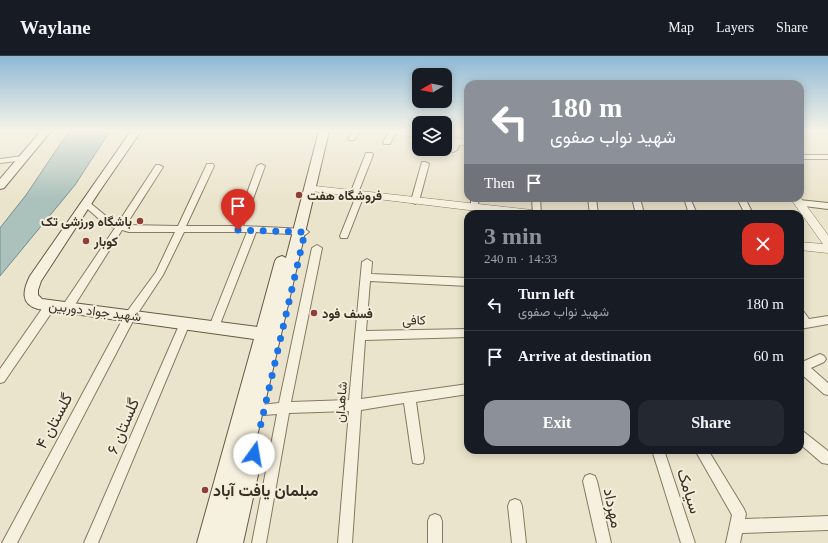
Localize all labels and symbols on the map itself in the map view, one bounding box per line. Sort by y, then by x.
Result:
north arrow [412,68,452,108]
place label: فروشگاه هفت [307,188,382,204]
pin [221,189,255,230]
marker: فروشگاه هفت [294,190,304,200]
place label: باشگاه ورزشی تک [41,214,132,230]
marker: باشگاه ورزشی تک [135,216,145,226]
place label: کوبار [93,234,118,250]
marker: کوبار [81,236,91,246]
street label: شهید جواد دوربین [48,298,142,325]
place label: فسف فود [322,306,373,322]
marker: فسف فود [309,308,319,318]
street label: کافی [402,312,426,329]
street label: شاهدان [332,381,351,423]
street label: گلستان ۴ [32,391,76,452]
street label: گلستان ۶ [104,396,143,457]
position arrow [233,433,275,475]
street label: سیامک [673,466,704,516]
place label: مبلمان یافت آباد [213,482,319,500]
marker: مبلمان یافت آباد [200,485,210,495]
street label: مهرداد [599,486,626,530]

